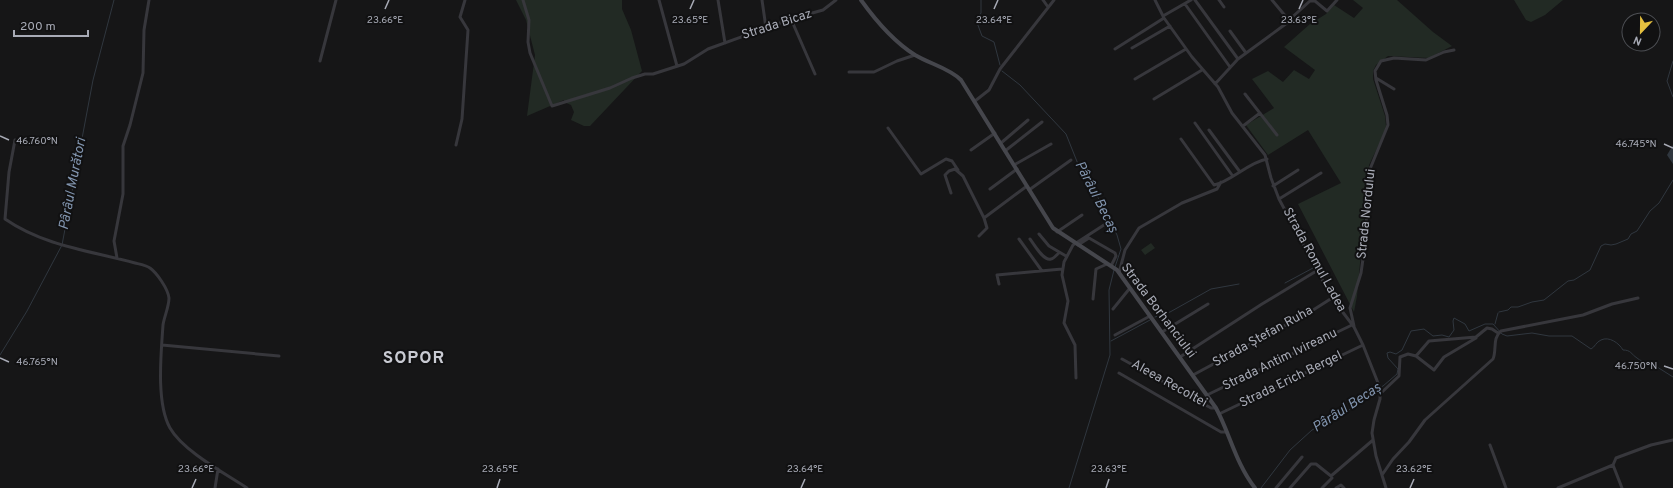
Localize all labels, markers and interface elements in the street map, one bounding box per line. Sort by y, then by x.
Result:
street label: Strada Bicaz [740,6,814,44]
scale bar [14,12,88,38]
north arrow [1621,12,1661,52]
text: 23.66°E [367,14,403,27]
text: 23.65°E [672,14,708,27]
text: 23.64°E [976,14,1012,27]
text: 23.63°E [1281,14,1317,27]
text: 200 m [20,19,56,35]
text: N [1631,32,1644,48]
text: 46.760°N [16,135,58,148]
water label: Pârâul Murători [56,135,91,232]
text: 46.745°N [1615,138,1657,151]
water label: Pârâul Becaș [1071,158,1122,236]
street label: Strada Nordului [1354,168,1380,260]
street label: Strada Romul Ladea [1279,205,1349,315]
street label: Strada Borhanciului [1117,260,1199,362]
street label: Strada Ștefan Ruha [1210,303,1316,371]
street label: Strada Antim Ivireanu [1220,325,1340,395]
district label: SOPOR [383,348,445,370]
street label: Strada Erich Bergel [1237,348,1345,412]
text: 46.765°N [16,356,58,369]
street label: Aleea Recoltei [1128,357,1210,411]
text: 46.750°N [1615,360,1657,373]
water label: Pârâul Becaș [1310,379,1385,436]
text: 23.66°E [178,463,214,476]
text: 23.65°E [482,463,518,476]
text: 23.64°E [787,463,823,476]
text: 23.63°E [1091,463,1127,476]
text: 23.62°E [1396,463,1432,476]

